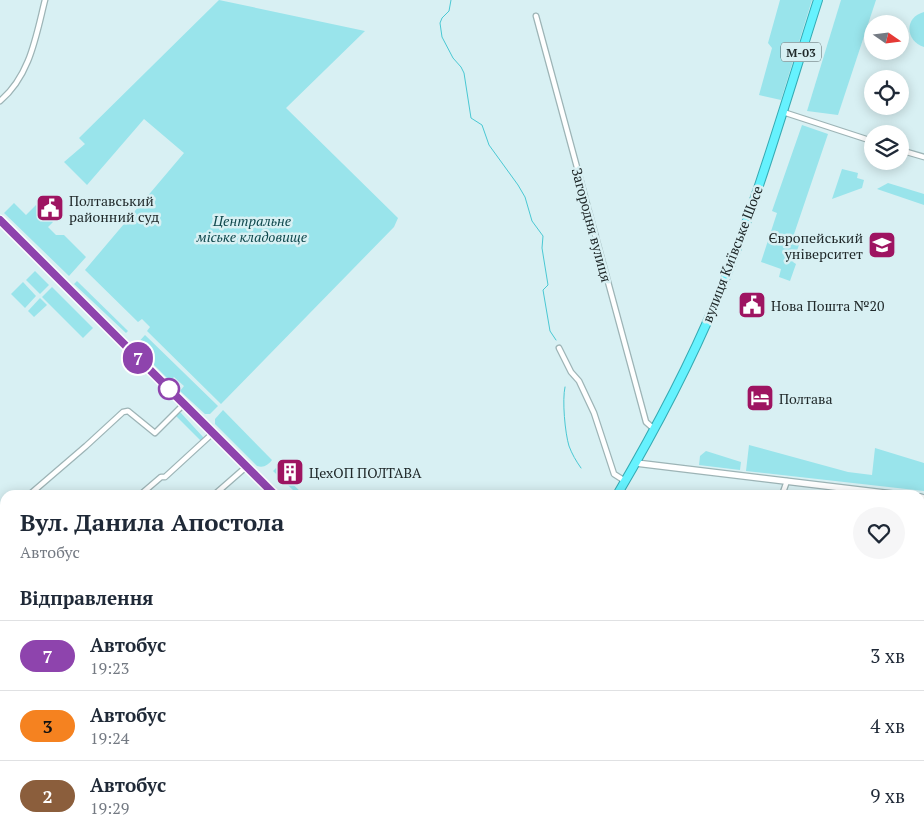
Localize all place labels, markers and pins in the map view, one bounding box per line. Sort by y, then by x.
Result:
place label: Полтавський районний суд [69,191,159,226]
public building icon: Полтавський районний суд [35,193,65,223]
place label: Європейський університет [768,228,863,263]
school or university icon: Європейський університет [867,230,897,260]
public building icon: Нова Пошта №20 [737,290,767,320]
place label: Нова Пошта №20 [771,296,884,315]
unlabelled marker [158,378,180,400]
hotel icon: Полтава [745,383,775,413]
place label: Полтава [779,389,833,408]
building icon: ЦехОП ПОЛТАВА [275,457,305,487]
place label: ЦехОП ПОЛТАВА [309,463,422,482]

